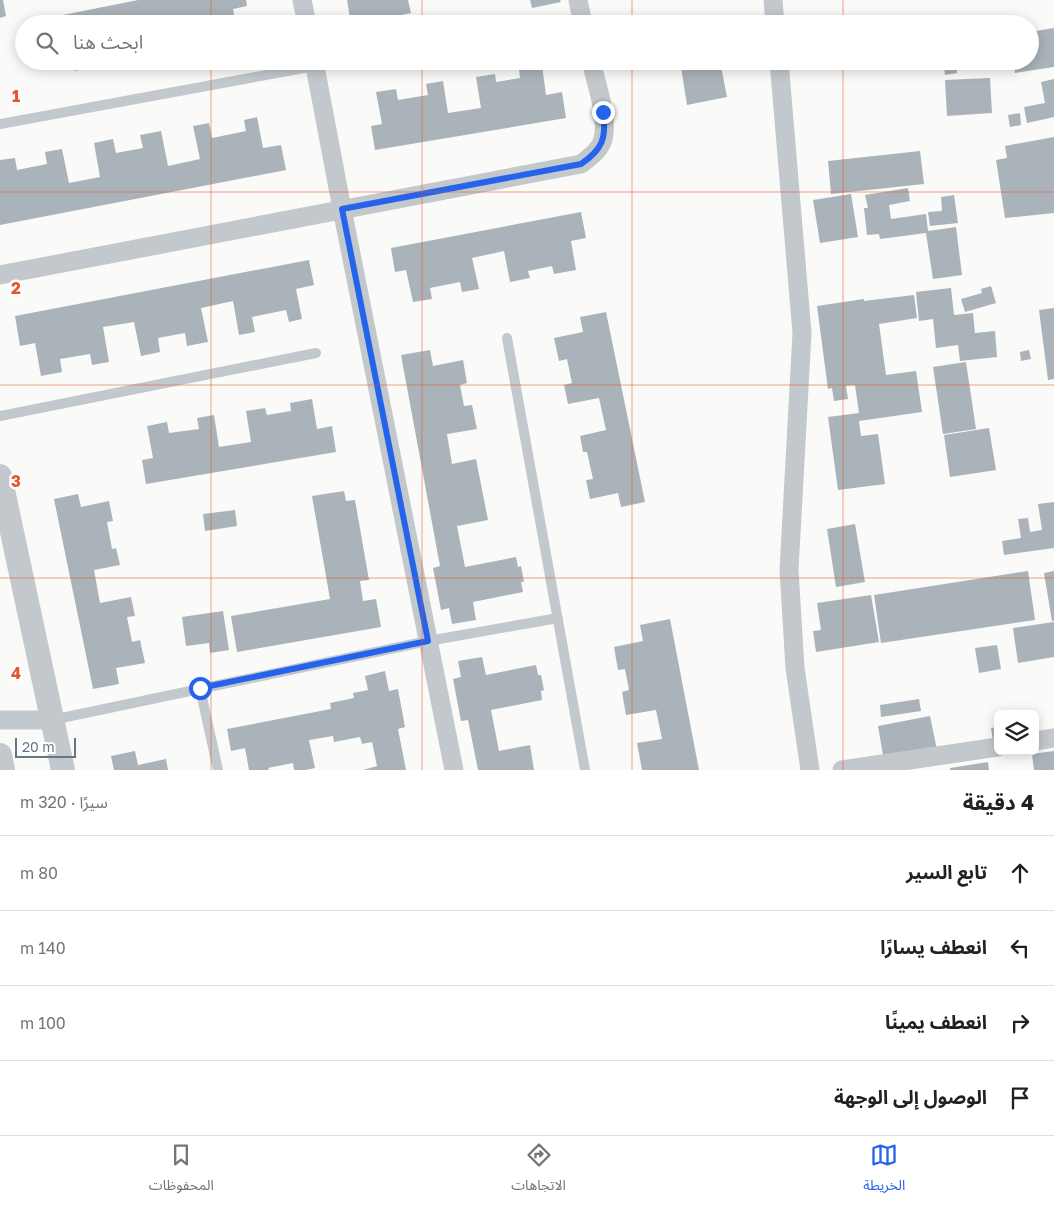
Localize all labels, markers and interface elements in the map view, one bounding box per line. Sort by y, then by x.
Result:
search box [15,15,1039,70]
icon: search [33,29,61,57]
text: ابحث هنا [73,30,143,53]
text: 1 [12,86,20,106]
route end [592,101,615,124]
text: 2 [11,278,21,298]
text: 3 [11,471,21,491]
text: 4 [11,663,21,683]
route start [189,677,212,700]
map controls [994,710,1039,755]
button: layers [994,710,1039,755]
scale bar [15,735,76,758]
text: 20 m [22,738,55,755]
text: 4 دقيقة [963,789,1034,815]
text: سيرًا · 320 m [20,792,108,812]
icon: ahead [1006,859,1034,887]
text: تابع السير [906,860,987,883]
text: 80 m [20,863,58,883]
icon: left [1006,934,1034,962]
text: انعطف يسارًا [880,935,987,958]
text: 140 m [20,938,66,958]
icon: right [1006,1009,1034,1037]
text: انعطف يمينًا [885,1010,987,1033]
text: 100 m [20,1013,66,1033]
icon: arrive [1006,1084,1034,1112]
text: الوصول إلى الوجهة [834,1085,987,1108]
tab: المحفوظات [149,1141,214,1200]
tab: الاتجاهات [511,1141,566,1200]
tab: الخريطة [863,1141,905,1200]

